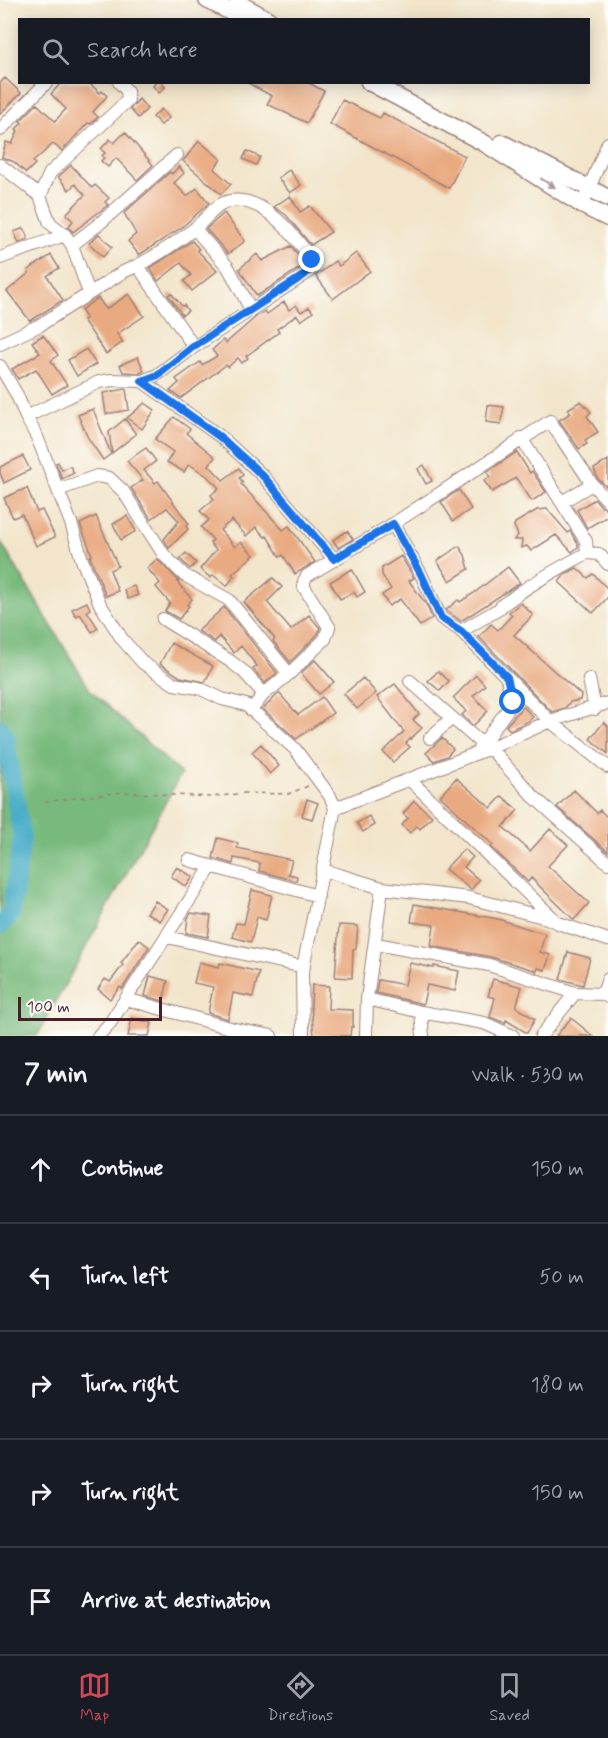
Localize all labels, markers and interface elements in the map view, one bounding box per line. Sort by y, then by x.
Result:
search box [18,18,590,84]
icon: search [39,35,72,68]
text: Search here [87,37,198,65]
one-way arrow [540,178,556,189]
route end [298,246,324,272]
route start [499,688,525,714]
scale bar [18,994,162,1022]
text: 100 m [27,997,70,1018]
text: 7 min [24,1058,88,1092]
text: Walk · 530 m [472,1062,584,1089]
icon: ahead [24,1153,57,1186]
text: Continue [81,1155,163,1183]
text: 150 m [531,1156,584,1183]
icon: left [24,1261,57,1294]
text: Turn left [81,1263,169,1291]
text: 50 m [539,1264,584,1291]
icon: right [24,1369,57,1402]
text: Turn right [81,1371,179,1399]
text: 180 m [531,1372,584,1399]
icon: right [24,1477,57,1510]
text: Turn right [81,1479,179,1507]
text: 150 m [531,1480,584,1507]
icon: arrive [24,1585,57,1618]
text: Arrive at destination [81,1587,271,1615]
tab: Map [78,1669,111,1726]
tab: Directions [267,1669,333,1726]
tab: Saved [489,1669,530,1726]

